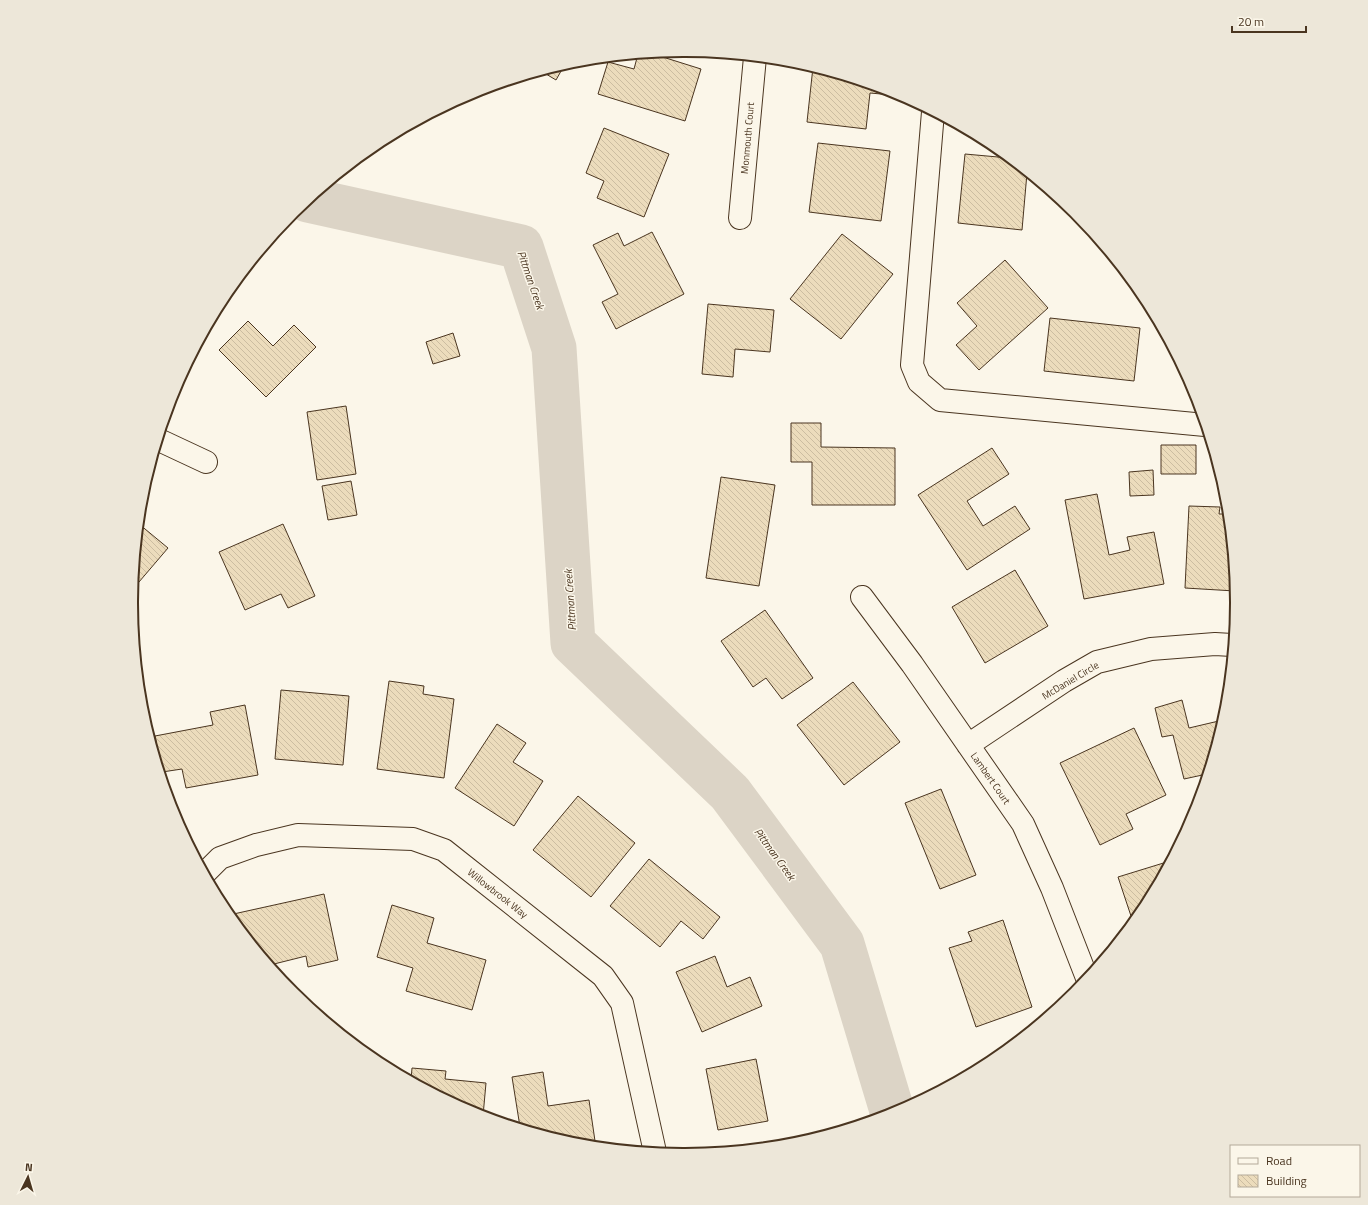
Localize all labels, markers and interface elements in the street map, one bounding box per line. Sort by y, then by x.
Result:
scale bar [1232,8,1306,34]
text: 20 m [1238,12,1264,31]
street label: Monmouth Court [737,101,758,175]
water label: Pittman Creek [513,248,549,313]
water label: Pittman Creek [560,568,580,631]
street label: McDaniel Circle [1039,658,1102,703]
street label: Lambert Court [967,749,1014,808]
water label: Pittman Creek [751,825,800,884]
street label: Willowbrook Way [464,865,531,922]
legend [1230,1145,1360,1197]
text: Road [1266,1151,1292,1170]
north arrow [8,1157,48,1197]
text: N [24,1159,33,1175]
text: Building [1266,1171,1307,1190]

